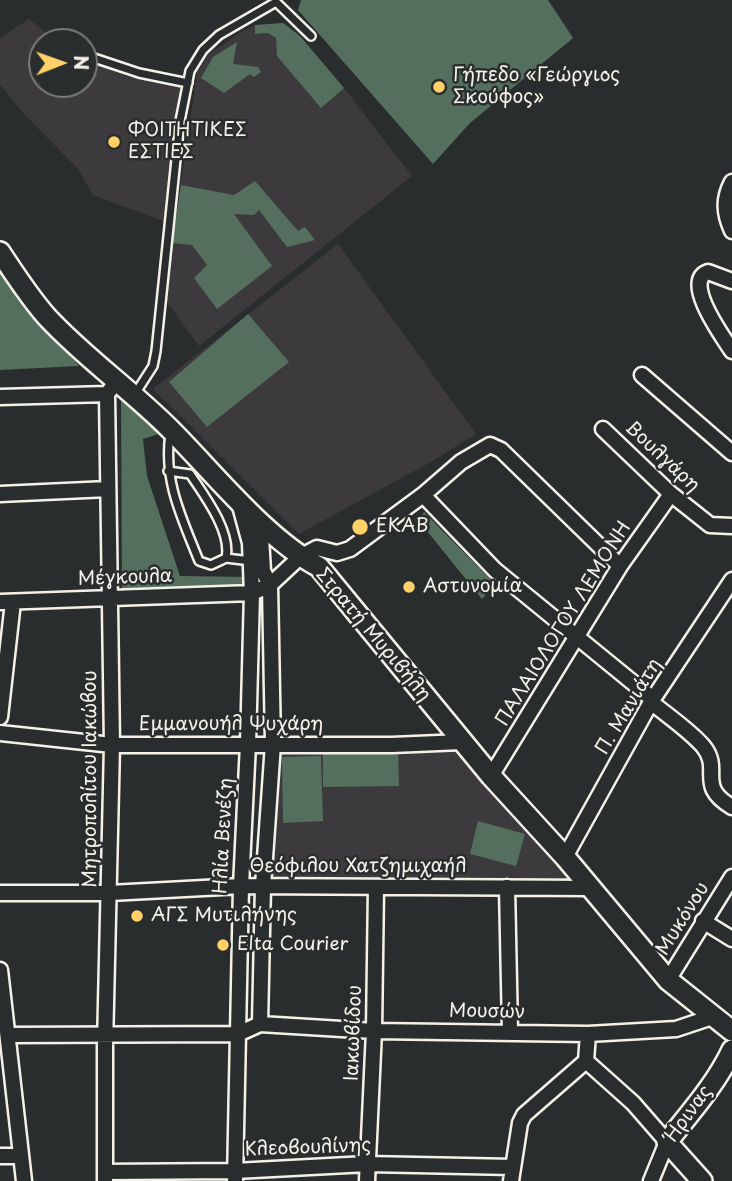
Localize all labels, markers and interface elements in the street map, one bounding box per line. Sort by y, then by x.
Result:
north arrow [28,28,98,98]
text: N [68,55,96,70]
place label: Γήπεδο «Γεώργιος Σκούφος» [453,65,620,109]
marker: Γήπεδο «Γεώργιος Σκούφος» [431,79,447,95]
place label: ΦΟΙΤΗΤΙΚΕΣ ΕΣΤΙΕΣ [128,120,247,164]
marker: ΦΟΙΤΗΤΙΚΕΣ ΕΣΤΙΕΣ [106,134,122,150]
street label: Βουλγάρη [620,417,704,497]
place label: ΕΚΑΒ [376,516,428,538]
marker: ΕΚΑΒ [350,517,370,537]
street label: ΠΑΛΑΙΟΛΟΓΟΥ ΛΕΜΟΝΗ [492,518,636,730]
street label: Στρατή Μυριβήλη [311,564,435,706]
street label: Μέγκουλα [77,565,173,591]
place label: Αστυνομία [423,576,522,598]
marker: Αστυνομία [401,579,417,595]
street label: Π. Μανιάτη [591,655,667,759]
street label: Μητροπολίτου Ιακώβου [80,670,102,888]
street label: Εμμανουήλ Ψυχάρη [139,714,323,736]
street label: Ηλία Βενέζη [210,777,238,895]
street label: Θεόφιλου Χατζημιχαήλ [249,856,467,878]
street label: Μυκόνου [652,878,714,960]
place label: ΑΓΣ Μυτιλήνης [151,905,297,927]
marker: ΑΓΣ Μυτιλήνης [129,908,145,924]
place label: Elta Courier [237,934,348,956]
marker: Elta Courier [215,937,231,953]
street label: Ιακωβίδου [341,985,367,1081]
street label: Μουσών [449,1000,525,1024]
street label: Ήρινας [661,1081,717,1147]
street label: Κλεοβουλίνης [245,1134,371,1162]

